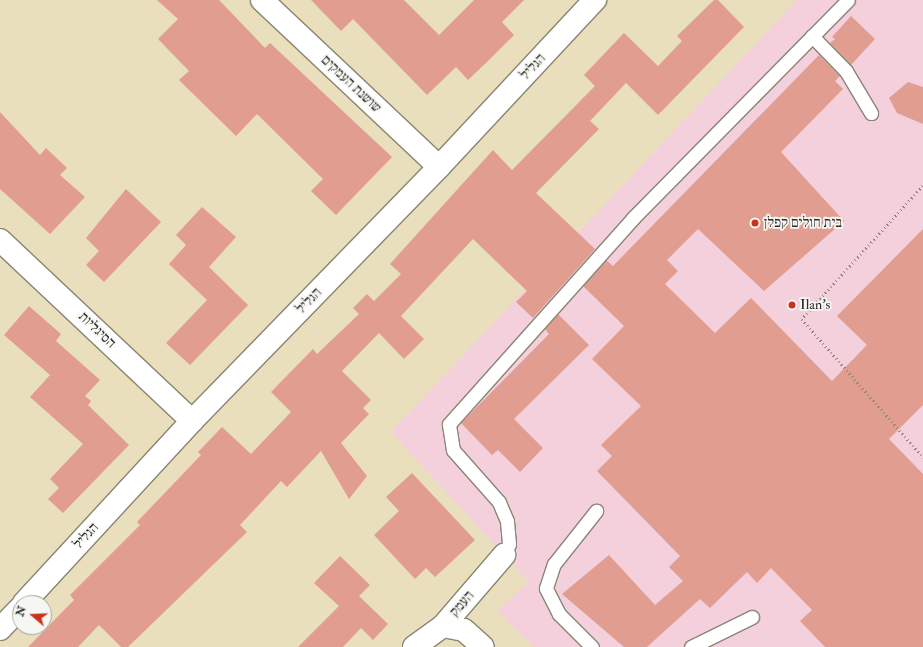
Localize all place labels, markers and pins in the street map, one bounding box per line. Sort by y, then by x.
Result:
place label: בית חולים קפלן [764,215,842,231]
marker: בית חולים קפלן [749,217,761,229]
place label: Ilan's [800,297,830,313]
marker: Ilan's [787,300,797,310]

